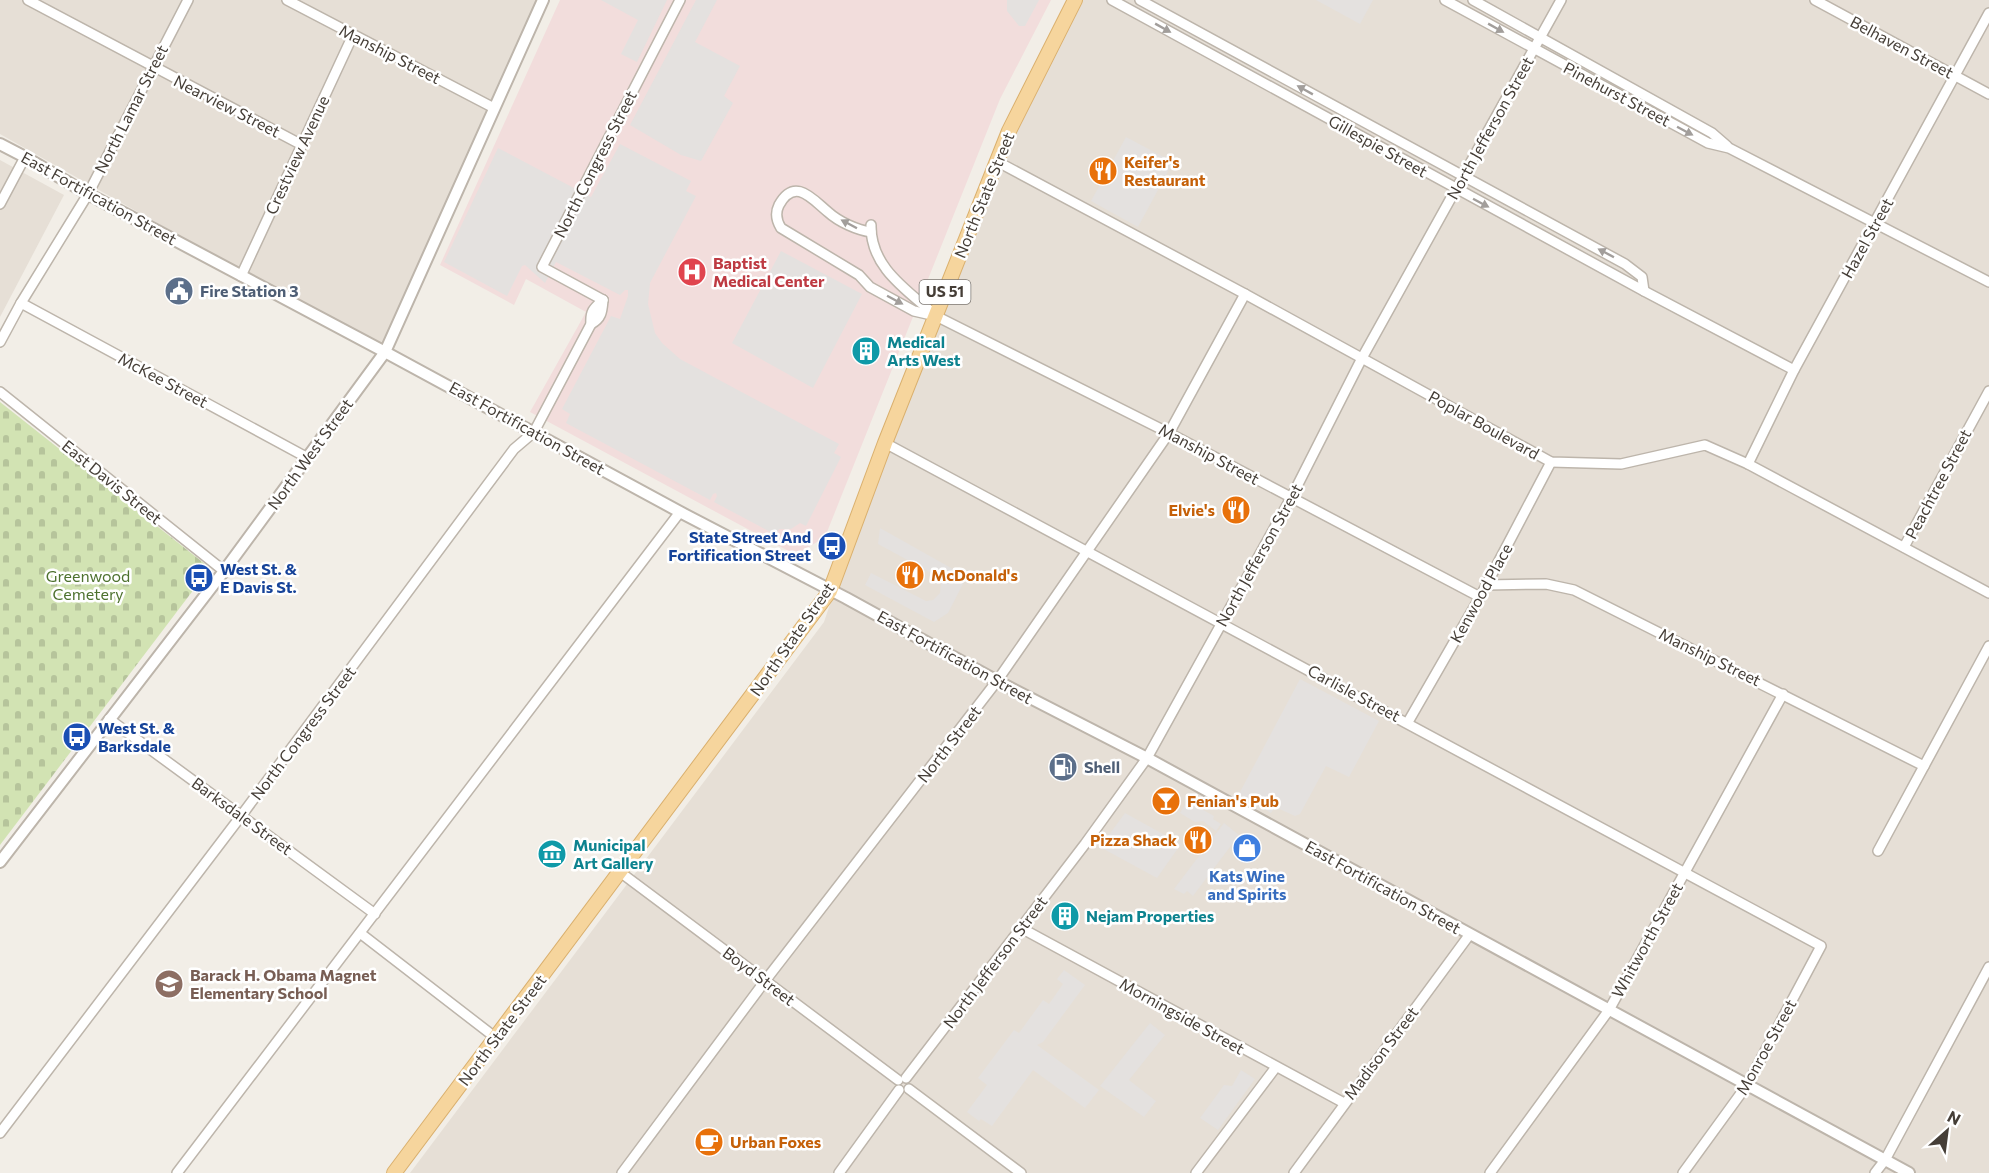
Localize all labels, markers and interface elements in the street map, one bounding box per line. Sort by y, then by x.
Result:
street label: Belhaven Street [1847,11,1957,82]
street label: Manship Street [336,20,444,87]
one-way arrow [1155,23,1172,33]
one-way arrow [1487,23,1504,33]
street label: North Lamar Street [90,41,171,176]
street label: North Jefferson Street [1442,53,1537,203]
street label: Pinehurst Street [1561,57,1674,130]
street label: Nearview Street [171,71,284,141]
one-way arrow [1296,85,1313,95]
street label: North Congress Street [549,87,640,241]
street label: Crestview Avenue [261,92,332,217]
street label: Gillespie Street [1326,111,1431,181]
one-way arrow [1677,126,1694,136]
street label: North State Street [950,129,1018,261]
street label: East Fortification Street [18,147,181,248]
place label: Keifer's Restaurant [1124,152,1206,189]
restaurant icon: Keifer's Restaurant [1087,155,1119,187]
street label: Hazel Street [1837,194,1897,281]
one-way arrow [1473,198,1490,208]
one-way arrow [840,219,857,229]
one-way arrow [1597,248,1614,258]
place label: Baptist Medical Center [713,253,825,290]
hospital icon: Baptist Medical Center [676,256,708,288]
public building icon: Fire Station 3 [163,275,195,307]
road number: US 51 [920,280,970,304]
place label: Fire Station 3 [200,281,299,300]
one-way arrow [887,295,904,305]
place label: Medical Arts West [887,332,961,369]
building icon: Medical Arts West [850,335,882,367]
street label: McKee Street [115,348,212,411]
street label: East Fortification Street [446,377,609,478]
street label: Poplar Boulevard [1426,386,1543,463]
street label: North West Street [263,394,356,513]
street label: Manship Street [1156,419,1263,488]
street label: Peachtree Street [1901,425,1975,542]
street label: East Davis Street [59,436,166,528]
street label: North Jefferson Street [1211,480,1306,630]
restaurant icon: Elvie's [1220,494,1252,526]
place label: Elvie's [1168,500,1215,519]
place label: State Street And Fortification Street [668,527,811,564]
bus stop icon: State Street And Fortification Street [816,530,848,562]
street label: Kenwood Place [1445,540,1516,646]
place label: West St. & E Davis St. [220,559,298,596]
restaurant icon: McDonald's [894,559,926,591]
bus stop icon: West St. & E Davis St. [183,562,215,594]
place label: McDonald's [931,565,1018,584]
park label: Greenwood Cemetery [46,566,130,603]
street label: North State Street [745,578,838,699]
street label: East Fortification Street [874,606,1037,707]
street label: Manship Street [1656,624,1765,690]
street label: Carlisle Street [1305,660,1404,725]
street label: North Congress Street [246,662,359,803]
street label: North Street [913,701,985,786]
place label: West St. & Barksdale [98,718,176,755]
bus stop icon: West St. & Barksdale [61,721,93,753]
fuel station icon: Shell [1047,751,1079,783]
place label: Shell [1084,757,1120,776]
street label: Barksdale Street [188,773,297,859]
bar icon: Fenian's Pub [1150,785,1182,817]
place label: Fenian's Pub [1187,791,1279,810]
restaurant icon: Pizza Shack [1182,824,1214,856]
place label: Pizza Shack [1090,830,1178,849]
shop icon: Kats Wine and Spirits [1231,832,1263,864]
place label: Municipal Art Gallery [573,835,654,872]
street label: East Fortification Street [1302,836,1465,937]
museum icon: Municipal Art Gallery [536,838,568,870]
place label: Kats Wine and Spirits [1208,866,1286,903]
street label: Whitworth Street [1607,879,1686,1001]
street label: North Jefferson Street [939,892,1051,1032]
building icon: Nejam Properties [1049,900,1081,932]
place label: Nejam Properties [1086,906,1214,925]
street label: Boyd Street [720,942,799,1009]
place label: Barack H. Obama Magnet Elementary School [190,965,377,1002]
school or university icon: Barack H. Obama Magnet Elementary School [153,968,185,1000]
street label: North State Street [454,970,550,1089]
street label: Morningside Street [1117,973,1248,1058]
street label: Monroe Street [1731,995,1800,1098]
street label: Madison Street [1340,1002,1422,1103]
north arrow [1917,1101,1977,1161]
text: N [1945,1106,1964,1129]
cafe icon: Urban Foxes [693,1126,725,1158]
place label: Urban Foxes [730,1132,821,1151]

